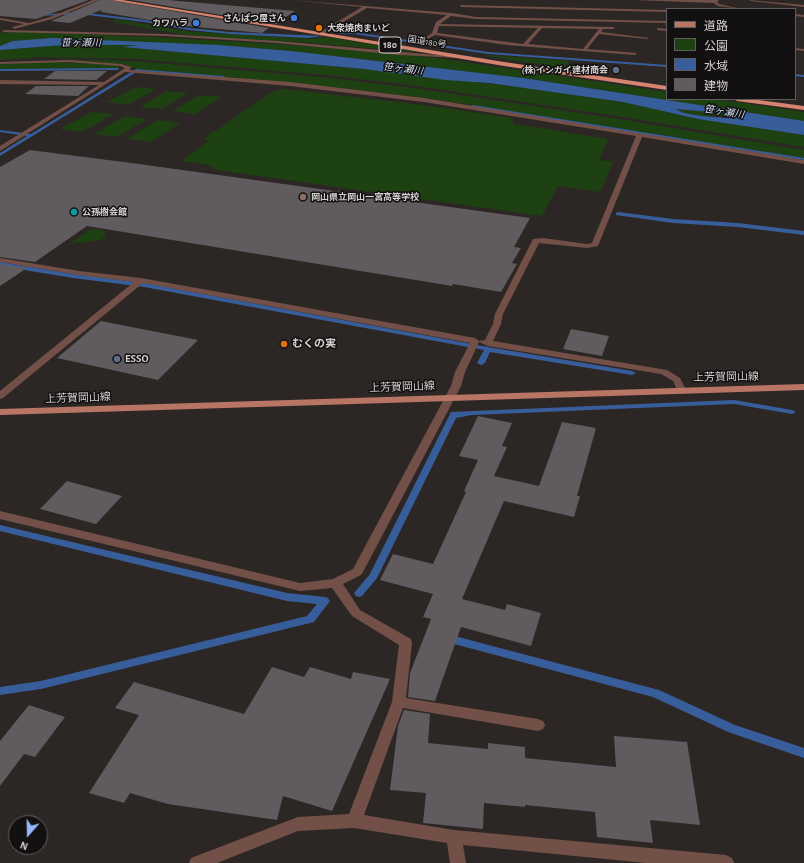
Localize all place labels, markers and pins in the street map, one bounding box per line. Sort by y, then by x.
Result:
place label: さんぱつ屋さん [223,13,286,23]
marker: さんぱつ屋さん [289,13,299,23]
place label: カワハラ [152,18,188,28]
marker: カワハラ [191,18,201,28]
marker: 大衆焼肉まいど [314,23,324,33]
place label: 大衆焼肉まいど [327,23,390,33]
place label: (株)イシガイ建材商会 [522,65,608,75]
marker: (株)イシガイ建材商会 [611,65,621,75]
marker: 岡山県立岡山一宮高等学校 [298,192,308,202]
place label: 岡山県立岡山一宮高等学校 [311,192,419,202]
marker: 公孫樹会館 [69,207,79,217]
place label: 公孫樹会館 [82,207,127,217]
place label: むくの実 [292,337,336,351]
marker: むくの実 [279,339,289,349]
place label: ESSO [125,352,149,366]
marker: ESSO [112,354,122,364]

